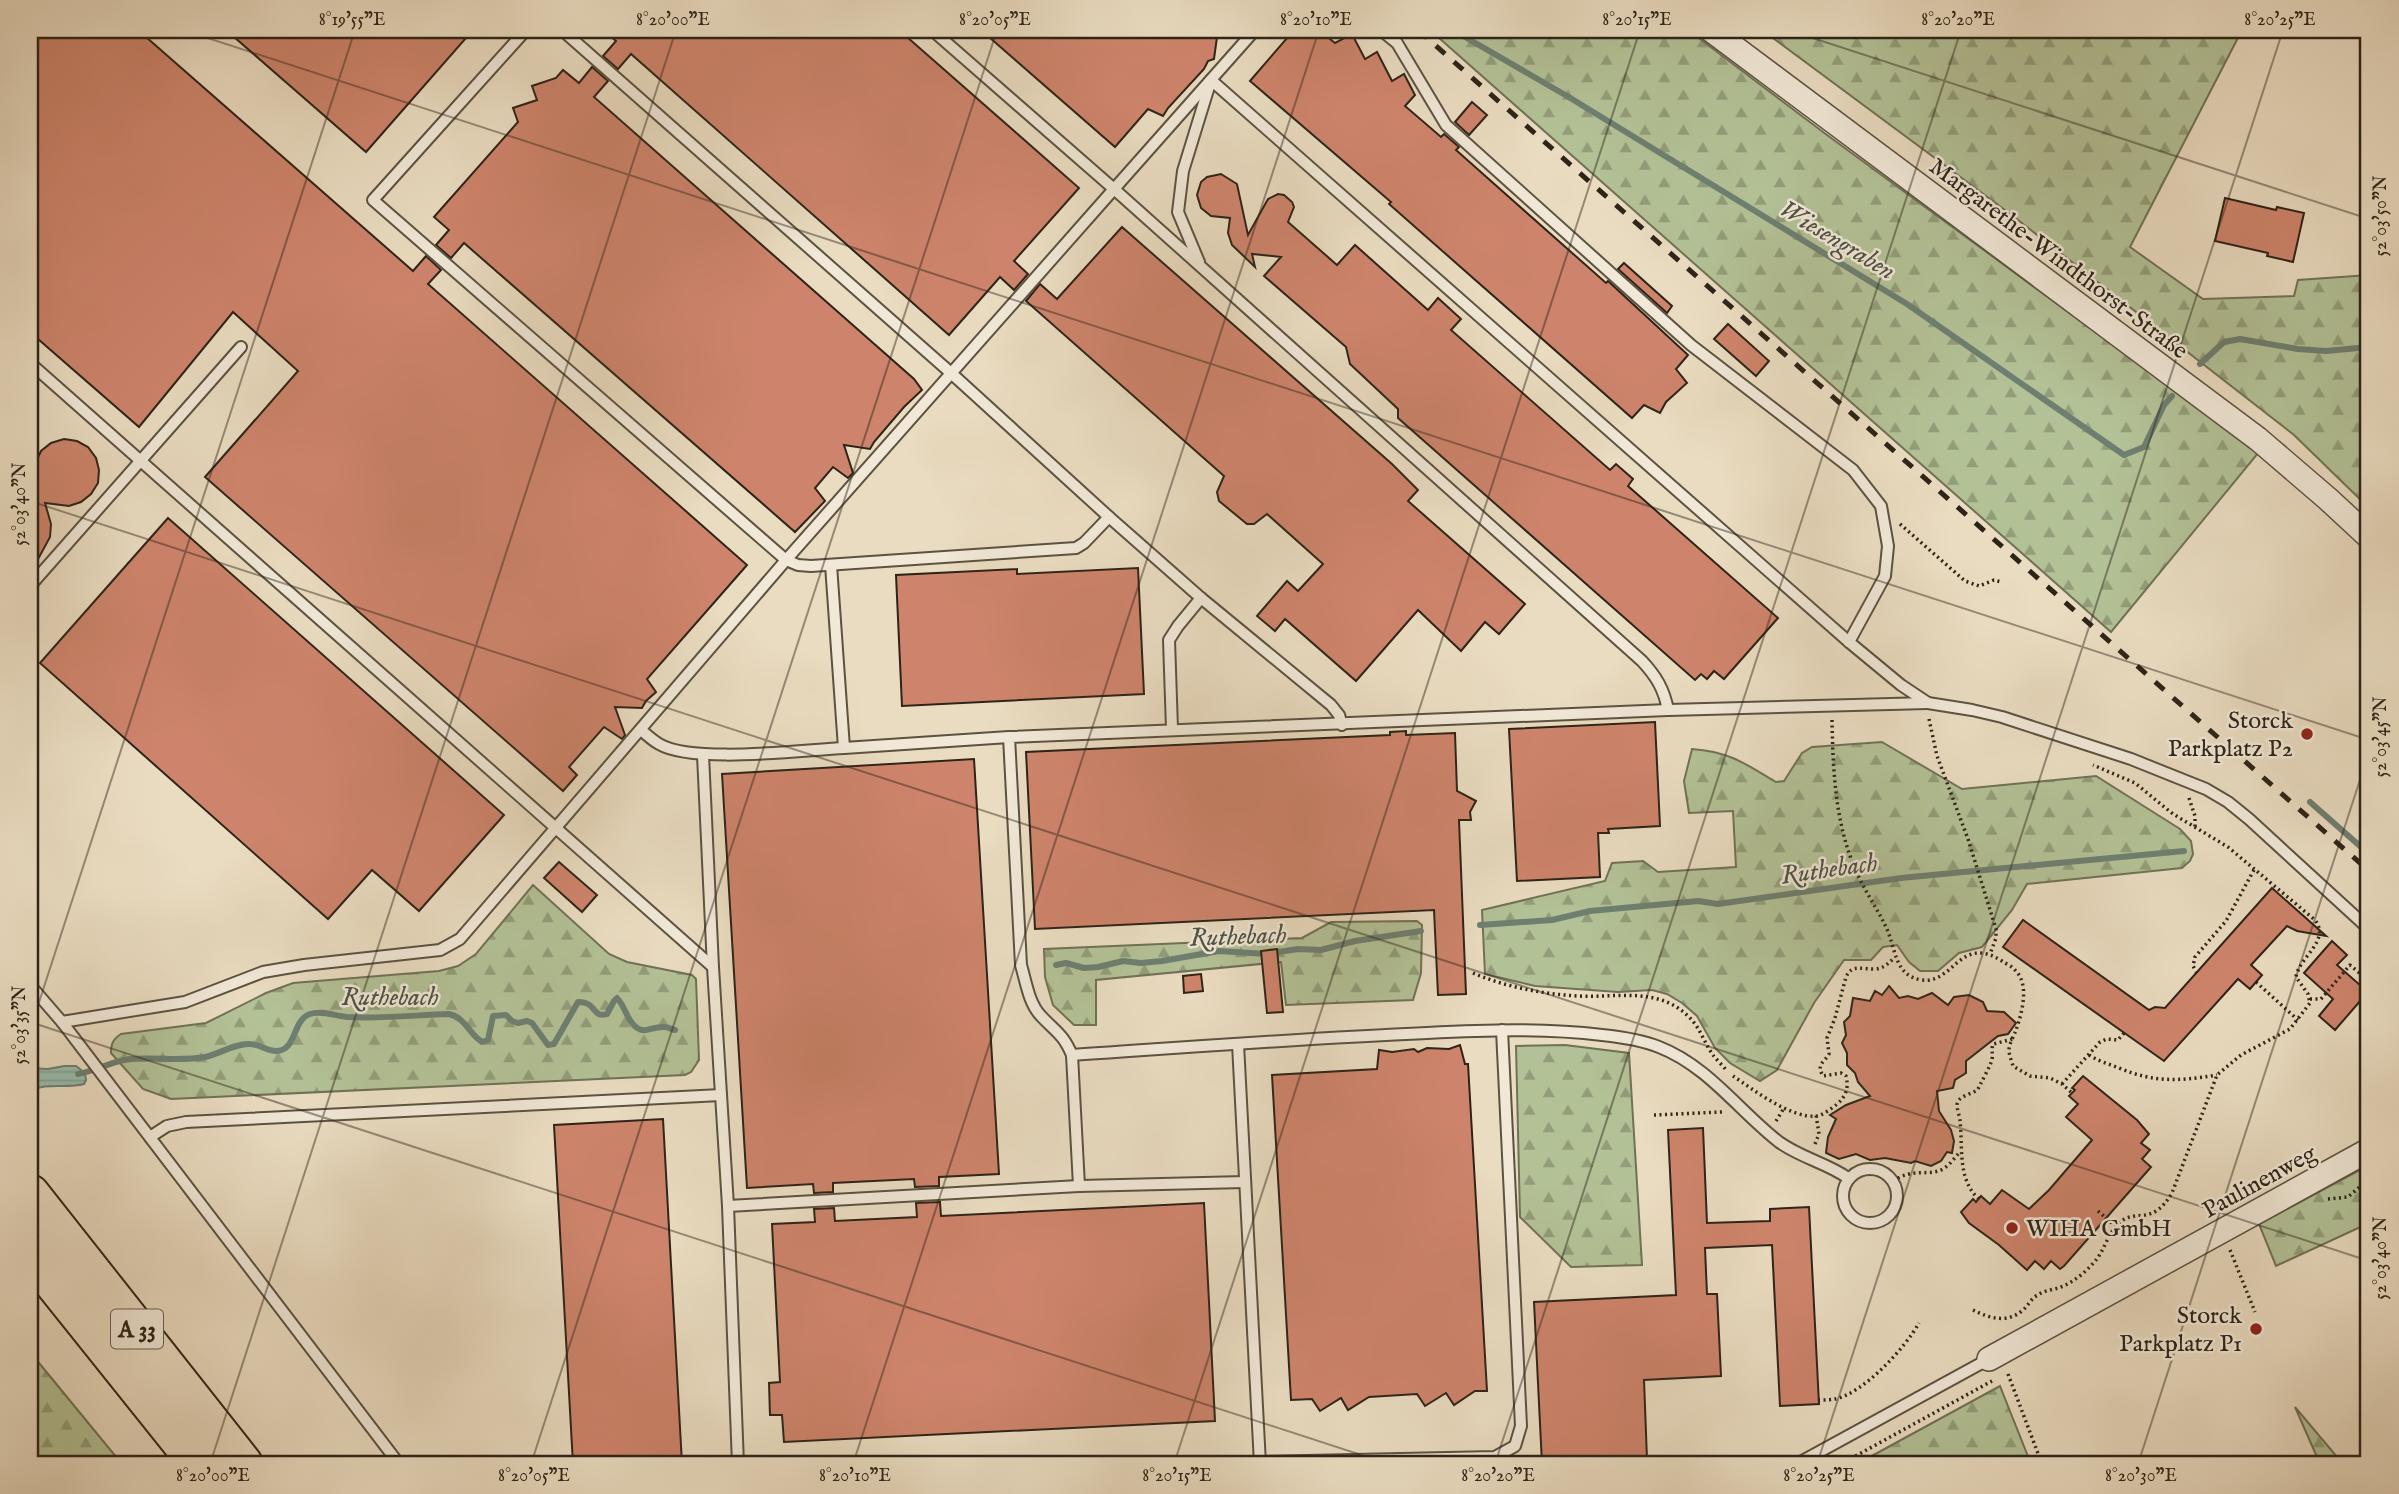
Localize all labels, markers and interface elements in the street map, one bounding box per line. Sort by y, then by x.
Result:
text: 8°19'55"E [319,9,385,32]
text: 8°20'00"E [636,9,710,32]
text: 8°20'05"E [959,9,1031,32]
text: 8°20'10"E [1280,9,1352,32]
text: 8°20'15"E [1602,9,1672,32]
text: 8°20'20"E [1921,9,1995,32]
text: 8°20'25"E [2244,9,2316,32]
street label: Margarethe-Windthorst-Straße [1922,152,2194,367]
text: 52°03'50"N [2370,175,2393,256]
water label: Wiesengraben [1773,193,1901,289]
text: 52°03'40"N [9,462,32,546]
text: 52°03'45"N [2370,696,2393,777]
place label: Storck Parkplatz P2 [2168,706,2293,765]
marker: Storck Parkplatz P2 [2299,726,2315,742]
water label: Ruthebach [1779,846,1880,893]
water label: Ruthebach [1189,918,1287,955]
water label: Ruthebach [341,981,439,1014]
text: 52°03'35"N [9,985,32,1064]
street label: Paulinenweg [2197,1138,2323,1226]
place label: WIHA GmbH [2026,1214,2172,1245]
text: 52°03'40"N [2370,1216,2393,1300]
marker: WIHA GmbH [2004,1220,2020,1236]
place label: Storck Parkplatz P1 [2119,1301,2242,1360]
road number: A 33 [111,1310,163,1348]
marker: Storck Parkplatz P1 [2248,1321,2264,1337]
text: 8°20'00"E [176,1465,250,1488]
text: 8°20'05"E [498,1465,570,1488]
text: 8°20'10"E [819,1465,891,1488]
text: 8°20'15"E [1142,1465,1212,1488]
text: 8°20'20"E [1461,1465,1535,1488]
text: 8°20'25"E [1783,1465,1855,1488]
text: 8°20'30"E [2105,1465,2177,1488]

